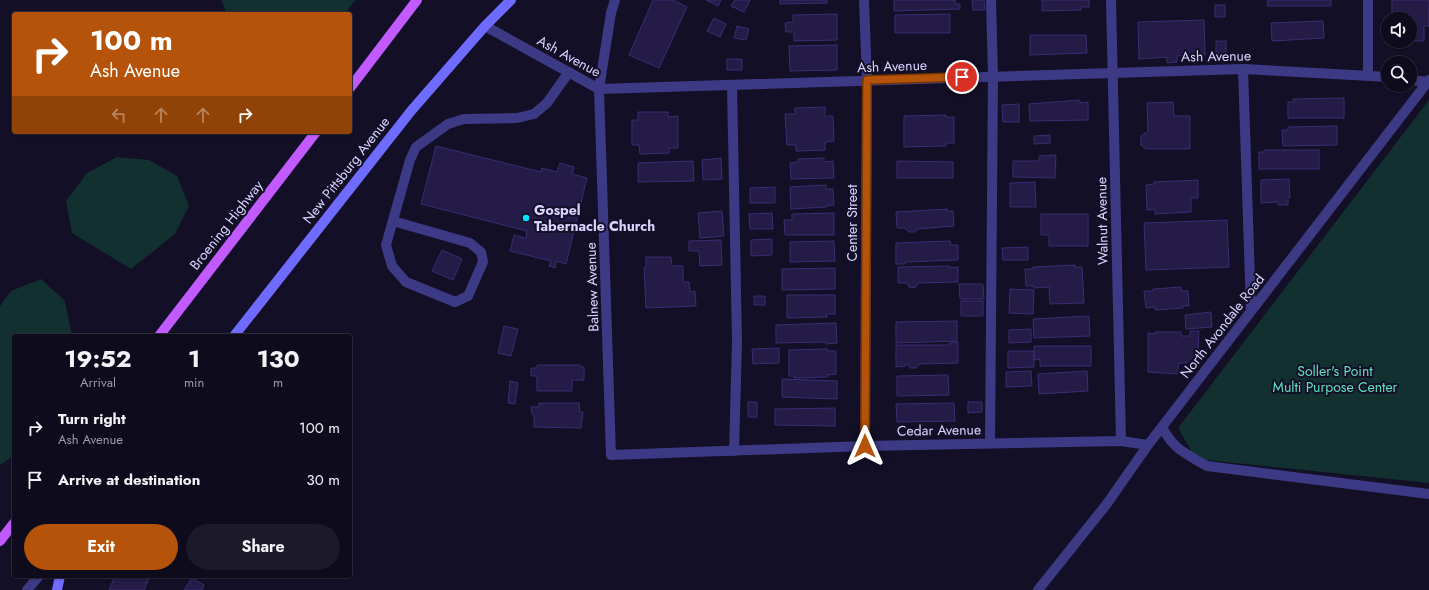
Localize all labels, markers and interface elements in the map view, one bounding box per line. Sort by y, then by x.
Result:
map controls [1381,12,1417,92]
button: sound [1381,12,1417,48]
text: 100 m [90,20,173,61]
icon: right [24,28,76,80]
street label: Ash Avenue [534,30,604,82]
street label: Ash Avenue [1181,45,1251,67]
street label: Ash Avenue [857,55,927,77]
button: search [1381,56,1417,92]
text: Ash Avenue [90,58,180,84]
pin [945,60,979,94]
icon: arrive [951,66,973,88]
icon: left [108,104,130,126]
icon: ahead [150,104,172,126]
icon: ahead [192,104,214,126]
icon: right [234,104,256,126]
street label: New Pittsburg Avenue [298,112,394,228]
street label: Broening Highway [185,175,268,274]
street label: Walnut Avenue [1091,177,1113,265]
street label: Center Street [842,184,862,262]
place label: Gospel Tabernacle Church [534,200,655,236]
marker: Gospel Tabernacle Church [521,213,531,223]
street label: Balnew Avenue [580,242,604,332]
street label: North Avondale Road [1175,270,1269,382]
text: 19:52 [64,341,132,376]
text: 1 [188,341,200,376]
text: 130 [257,341,300,376]
park label: Soller's Point Multi Purpose Center [1273,361,1398,397]
text: Arrival [80,373,116,392]
text: min [184,373,204,392]
text: m [273,373,283,392]
text: Turn right [58,408,126,430]
icon: right [24,417,46,439]
text: 100 m [299,417,340,439]
street label: Cedar Avenue [897,419,981,441]
position arrow [844,425,886,467]
text: Ash Avenue [58,430,123,449]
icon: arrive [24,469,46,491]
text: Arrive at destination [58,469,200,491]
text: 30 m [307,469,340,491]
button: Exit [24,524,178,570]
button: Share [186,524,340,570]

